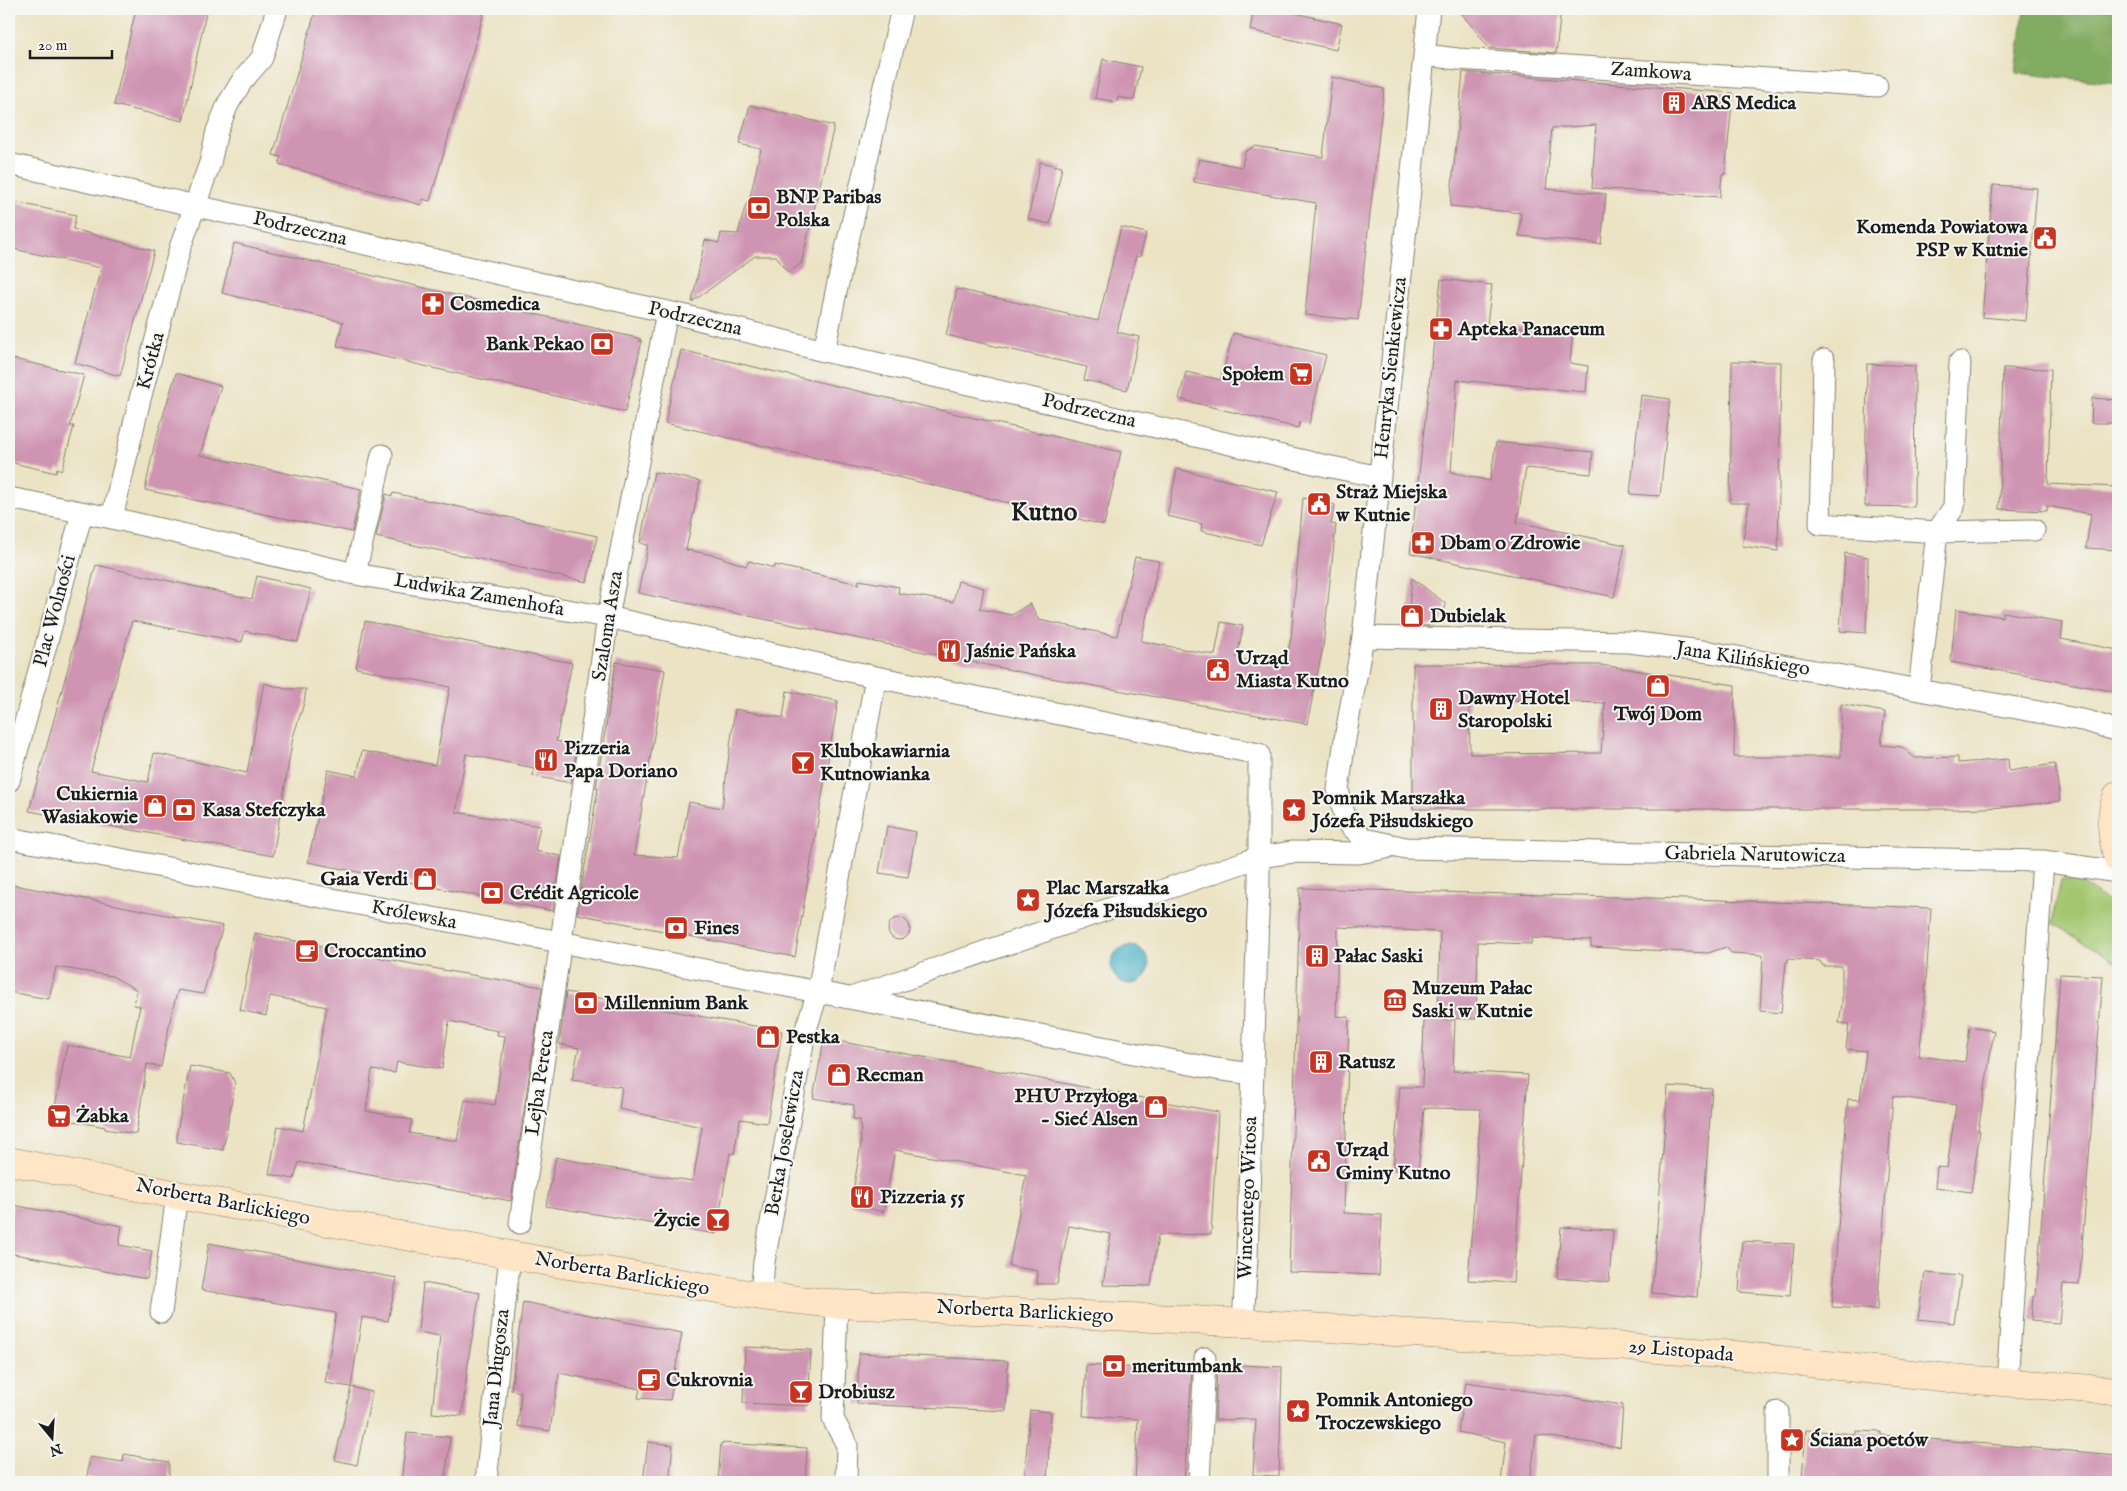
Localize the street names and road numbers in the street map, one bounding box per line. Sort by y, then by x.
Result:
street label: Zamkowa [1610,57,1693,87]
street label: Podrzeczna [251,206,350,252]
street label: Henryka Sienkiewicza [1369,275,1413,460]
street label: Podrzeczna [646,296,745,342]
street label: Krótka [131,329,171,393]
street label: Podrzeczna [1040,388,1139,434]
street label: Plac Wolności [28,552,82,670]
street label: Ludwika Zamenhofa [392,568,566,622]
street label: Szaloma Asza [587,569,629,683]
street label: Jana Kilińskiego [1672,636,1812,682]
street label: Gabriela Narutowicza [1664,841,1846,869]
street label: Królewska [369,894,459,936]
street label: Lejba Pereca [520,1028,560,1137]
street label: Berka Joselewicza [760,1068,810,1218]
street label: Wincentego Witosa [1233,1116,1263,1280]
street label: Norberta Barlickiego [134,1173,313,1231]
street label: Norberta Barlickiego [533,1246,712,1302]
street label: Norberta Barlickiego [936,1295,1114,1329]
street label: Jana Długosza [478,1308,516,1430]
street label: 29 Listopada [1627,1334,1735,1368]

